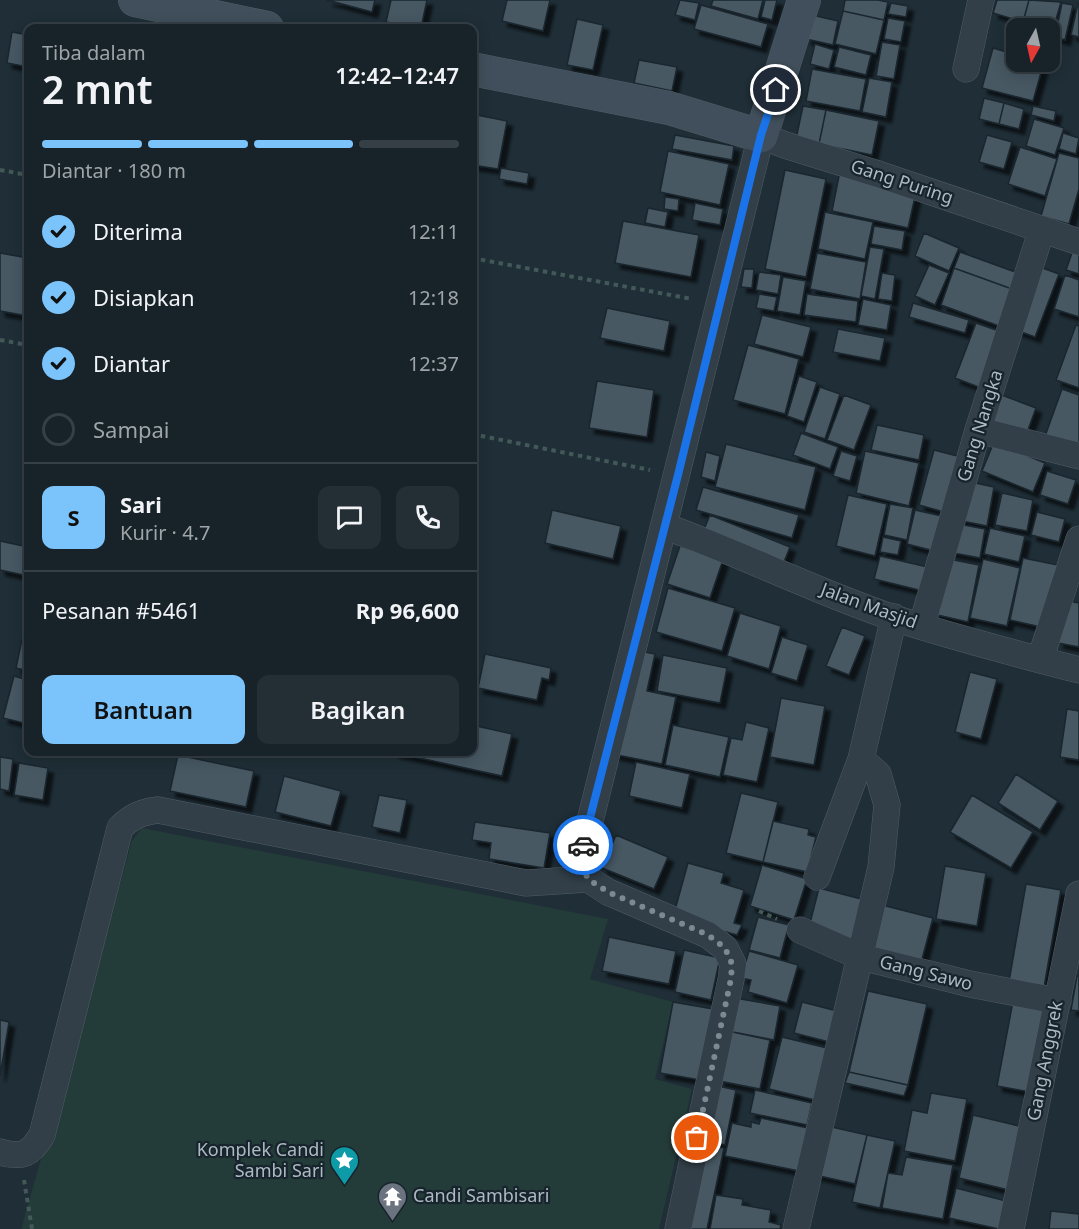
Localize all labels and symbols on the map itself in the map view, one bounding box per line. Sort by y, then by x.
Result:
north arrow [1006,18,1060,72]
pin [750,64,801,115]
street label: Gang Puring [848,153,957,209]
street label: Gang Nangka [951,367,1007,485]
street label: Jalan Masjid [816,576,921,634]
courier [553,815,613,875]
street label: Gang Sawo [877,949,975,995]
street label: Gang Anggrek [1021,998,1067,1123]
pin [671,1112,722,1163]
place label: Komplek Candi Sambi Sari [197,1137,324,1182]
place icon: Komplek Candi Sambi Sari [329,1144,361,1186]
temple icon: Candi Sambisari [376,1180,408,1222]
place label: Candi Sambisari [413,1183,549,1207]

